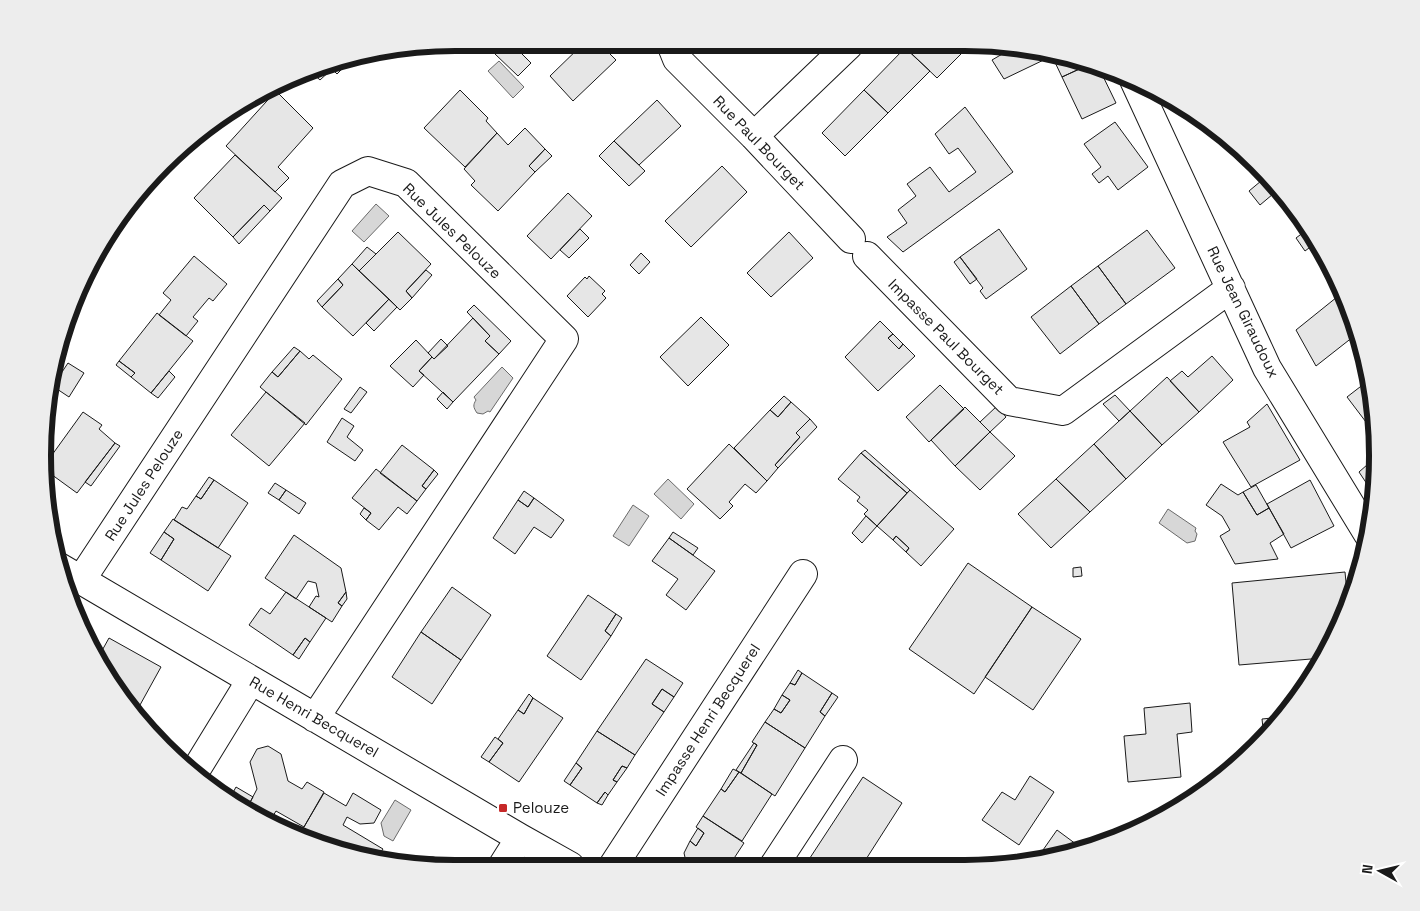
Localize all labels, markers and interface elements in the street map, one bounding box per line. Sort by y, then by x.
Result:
street label: Rue Paul Bourget [709,91,809,194]
street label: Rue Jules Pelouze [399,179,506,283]
street label: Rue Jean Giraudoux [1203,243,1284,381]
street label: Impasse Paul Bourget [884,275,1008,399]
street label: Rue Jules Pelouze [100,425,187,544]
street label: Impasse Henri Becquerel [651,640,764,799]
street label: Rue Henri Becquerel [246,672,382,761]
place label: Pelouze [513,798,569,817]
marker: Pelouze [497,802,509,814]
north arrow [1355,846,1405,896]
text: N [1358,863,1377,875]

